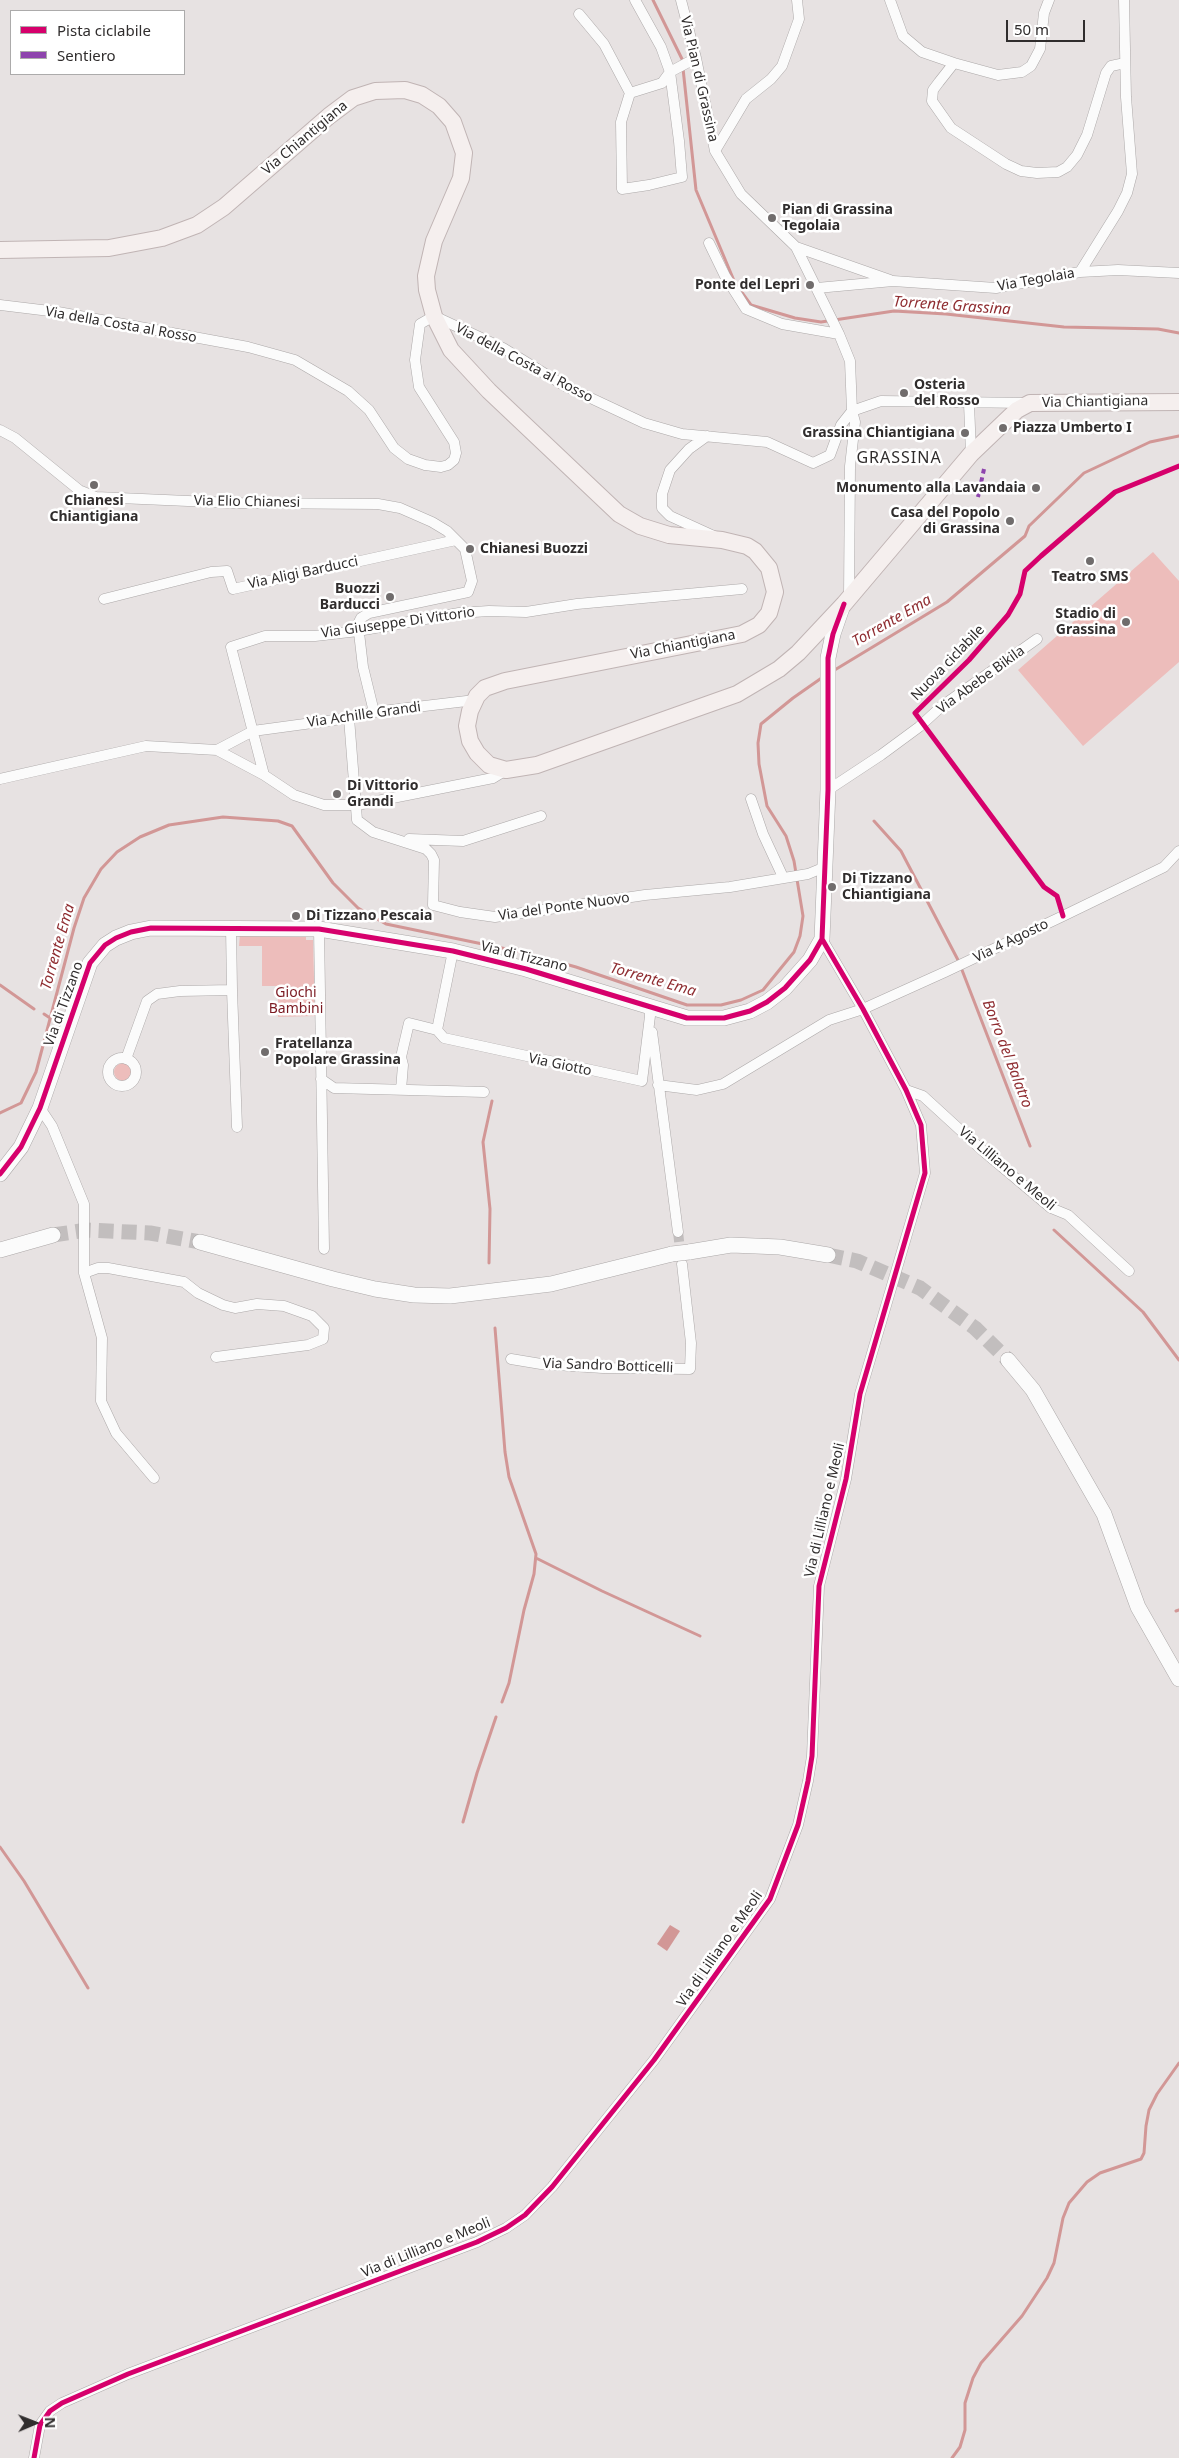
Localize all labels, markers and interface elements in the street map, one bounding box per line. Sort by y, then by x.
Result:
legend [10,10,185,75]
scale bar [1009,10,1088,42]
street label: Via Pian di Grassina [676,14,722,144]
text: 50 m [1014,19,1049,39]
text: Pista ciclabile [57,20,151,40]
text: Sentiero [57,45,116,65]
street label: Via Chiantigiana [259,97,351,179]
place label: Pian di Grassina Tegolaia [782,202,893,234]
marker: Pian di Grassina Tegolaia [766,212,778,224]
street label: Via Tegolaia [996,265,1076,295]
place label: Ponte del Lepri [695,277,800,293]
marker: Ponte del Lepri [804,279,816,291]
water label: Torrente Grassina [893,293,1011,319]
street label: Via della Costa al Rosso [44,303,198,347]
street label: Via della Costa al Rosso [452,320,596,406]
place label: Osteria del Rosso [914,377,980,410]
marker: Osteria del Rosso [898,387,910,399]
street label: Via Chiantigiana [1042,393,1148,411]
place label: Piazza Umberto I [1013,420,1132,436]
marker: Piazza Umberto I [997,422,1009,434]
place label: Grassina Chiantigiana [802,425,955,441]
marker: Grassina Chiantigiana [959,427,971,439]
district label: GRASSINA [855,448,943,468]
marker: Chianesi Chiantigiana [88,479,100,491]
place label: Monumento alla Lavandaia [836,480,1026,496]
marker: Monumento alla Lavandaia [1030,482,1042,494]
place label: Chianesi Chiantigiana [50,493,138,526]
street label: Via Elio Chianesi [194,493,300,511]
place label: Casa del Popolo di Grassina [891,505,1000,538]
marker: Casa del Popolo di Grassina [1004,515,1016,527]
place label: Chianesi Buozzi [480,541,588,557]
marker: Chianesi Buozzi [464,543,476,555]
street label: Via Aligi Barducci [246,553,360,593]
marker: Teatro SMS [1084,555,1096,567]
place label: Teatro SMS [1052,569,1128,585]
place label: Buozzi Barducci [320,581,380,614]
marker: Buozzi Barducci [384,591,396,603]
water label: Torrente Ema [849,591,935,651]
street label: Via Giuseppe Di Vittorio [320,604,476,642]
place label: Stadio di Grassina [1055,606,1116,638]
marker: Stadio di Grassina [1120,616,1132,628]
street label: Nuova ciclabile [908,622,988,704]
street label: Via Chiantigiana [629,627,737,663]
street label: Via Abebe Bikila [934,643,1028,717]
street label: Via Achille Grandi [306,699,422,731]
place label: Di Vittorio Grandi [347,778,418,810]
marker: Di Vittorio Grandi [331,788,343,800]
place label: Di Tizzano Chiantigiana [842,871,931,904]
marker: Di Tizzano Chiantigiana [826,881,838,893]
street label: Via del Ponte Nuovo [497,889,631,925]
water label: Torrente Ema [37,902,79,992]
place label: Di Tizzano Pescaia [306,908,432,924]
marker: Di Tizzano Pescaia [290,910,302,922]
street label: Via 4 Agosto [971,916,1051,966]
street label: Via di Tizzano [479,938,569,976]
street label: Via di Tizzano [41,959,87,1049]
water label: Torrente Ema [608,959,698,1001]
park label: Giochi Bambini [269,985,323,1018]
water label: Borro del Balatro [978,997,1036,1111]
place label: Fratellanza Popolare Grassina [275,1036,401,1068]
marker: Fratellanza Popolare Grassina [259,1046,271,1058]
street label: Via Giotto [527,1050,593,1080]
street label: Via Lilliano e Meoli [955,1123,1059,1215]
street label: Via Sandro Botticelli [542,1355,674,1377]
street label: Via di Lilliano e Meoli [801,1441,849,1579]
street label: Via di Lilliano e Meoli [674,1888,766,2010]
street label: Via di Lilliano e Meoli [359,2214,493,2282]
north arrow [10,2398,60,2448]
text: N [41,2417,60,2429]

